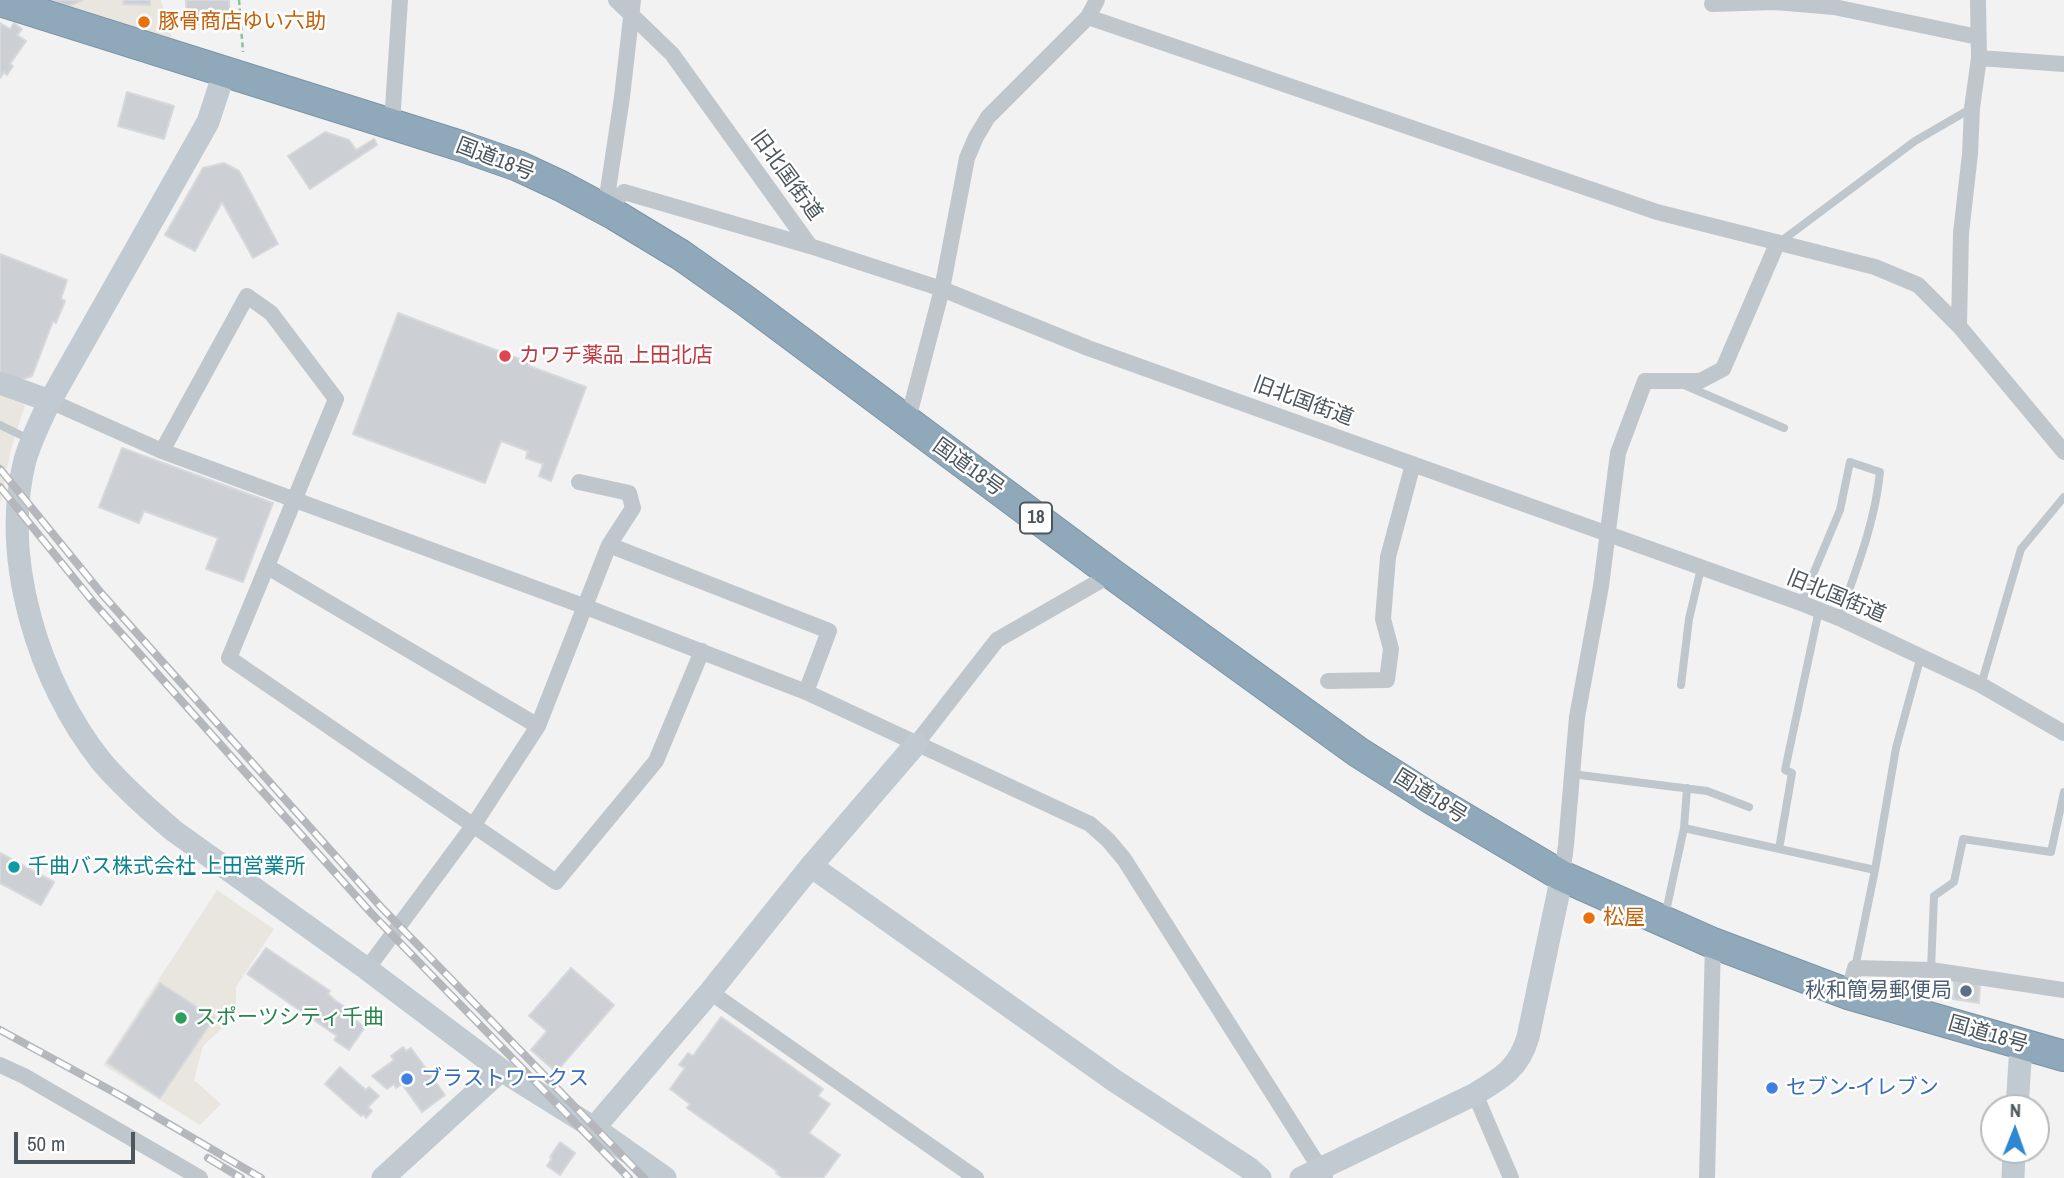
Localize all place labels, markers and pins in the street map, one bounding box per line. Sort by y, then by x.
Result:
place label: 豚骨商店ゆい六助 [158,9,326,35]
marker: 豚骨商店ゆい六助 [136,14,152,30]
place label: カワチ薬品 上田北店 [519,343,713,369]
marker: カワチ薬品 上田北店 [497,348,513,364]
place label: 千曲バス株式会社 上田営業所 [28,854,306,880]
marker: 千曲バス株式会社 上田営業所 [6,859,22,875]
place label: 松屋 [1603,905,1645,931]
marker: 松屋 [1581,910,1597,926]
place label: 秋和簡易郵便局 [1805,978,1952,1004]
marker: 秋和簡易郵便局 [1958,983,1974,999]
place label: スポーツシティ千曲 [195,1005,384,1031]
marker: スポーツシティ千曲 [173,1010,189,1026]
place label: ブラストワークス [421,1066,589,1092]
marker: ブラストワークス [399,1071,415,1087]
place label: セブン-イレブン [1786,1075,1939,1101]
marker: セブン-イレブン [1764,1080,1780,1096]

